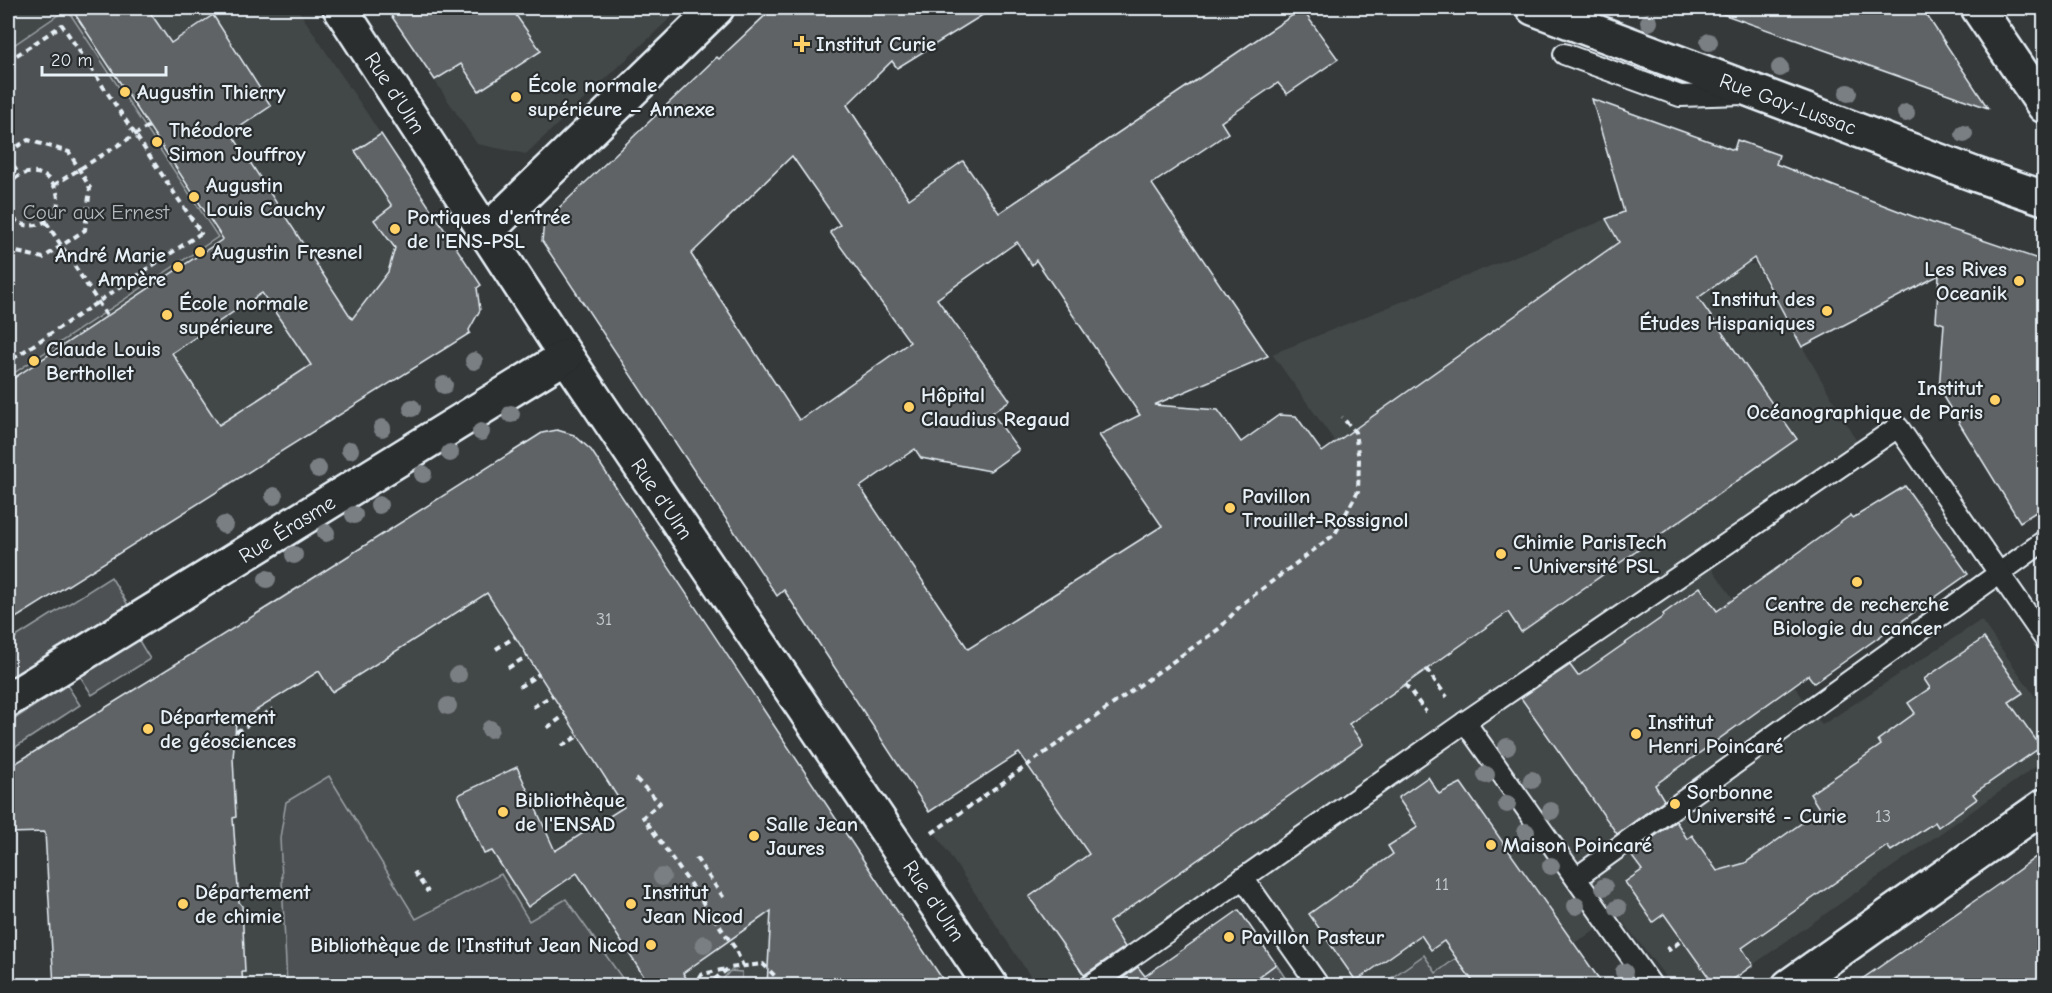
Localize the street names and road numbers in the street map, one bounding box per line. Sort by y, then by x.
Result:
street label: Rue d'Ulm [360,48,430,138]
street label: Rue Gay-Lussac [1716,68,1860,140]
street label: Rue d'Ulm [626,454,698,544]
street label: Rue Érasme [234,490,340,568]
street label: Rue d'Ulm [898,856,970,946]

